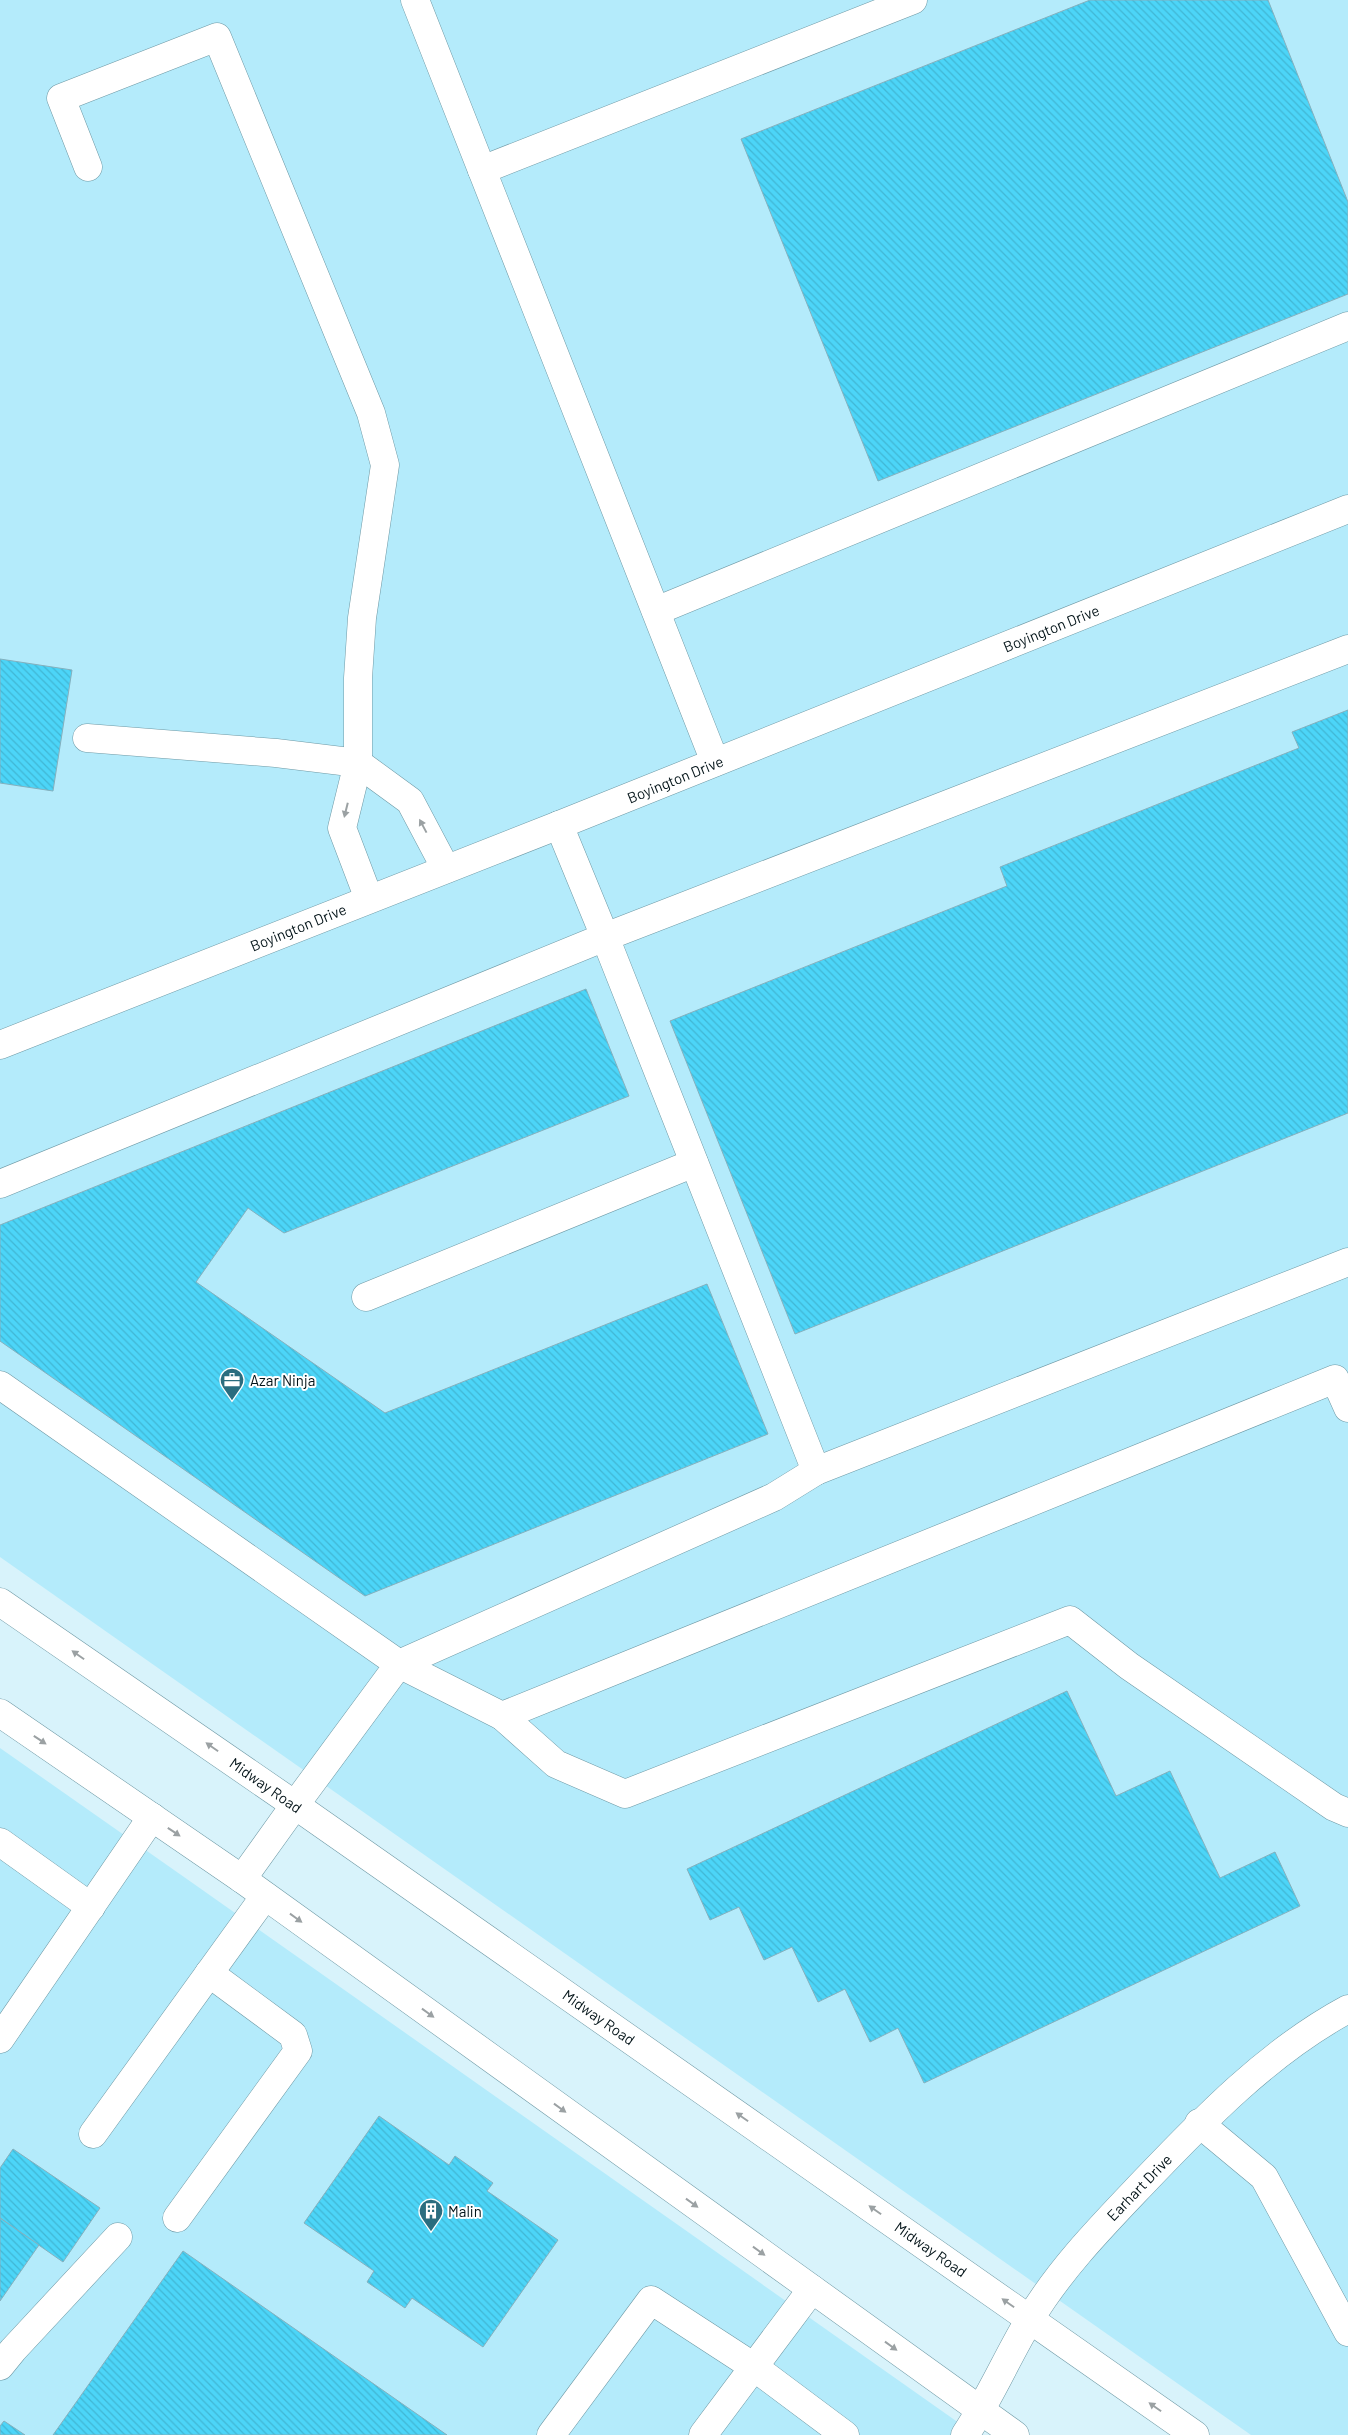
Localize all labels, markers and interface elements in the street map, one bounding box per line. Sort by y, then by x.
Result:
street label: Boyington Drive [1000,601,1102,655]
street label: Boyington Drive [624,752,726,806]
one-way arrow [342,803,350,818]
one-way arrow [419,819,427,833]
street label: Boyington Drive [247,900,349,954]
office icon: Azar Ninja [219,1367,245,1401]
place label: Azar Ninja [250,1371,315,1389]
one-way arrow [71,1650,85,1660]
one-way arrow [33,1735,47,1745]
one-way arrow [205,1743,218,1752]
street label: Midway Road [226,1754,306,1816]
one-way arrow [167,1827,181,1837]
one-way arrow [289,1913,303,1923]
street label: Midway Road [559,1986,639,2048]
one-way arrow [421,2008,435,2018]
one-way arrow [553,2103,567,2113]
one-way arrow [735,2112,749,2122]
street label: Earhart Drive [1103,2150,1175,2224]
building icon: Malin [418,2198,444,2232]
one-way arrow [685,2198,699,2208]
place label: Malin [448,2202,482,2220]
one-way arrow [868,2205,882,2215]
street label: Midway Road [891,2218,971,2280]
one-way arrow [752,2246,766,2256]
one-way arrow [1002,2298,1015,2308]
one-way arrow [884,2341,898,2351]
one-way arrow [1148,2402,1162,2412]

